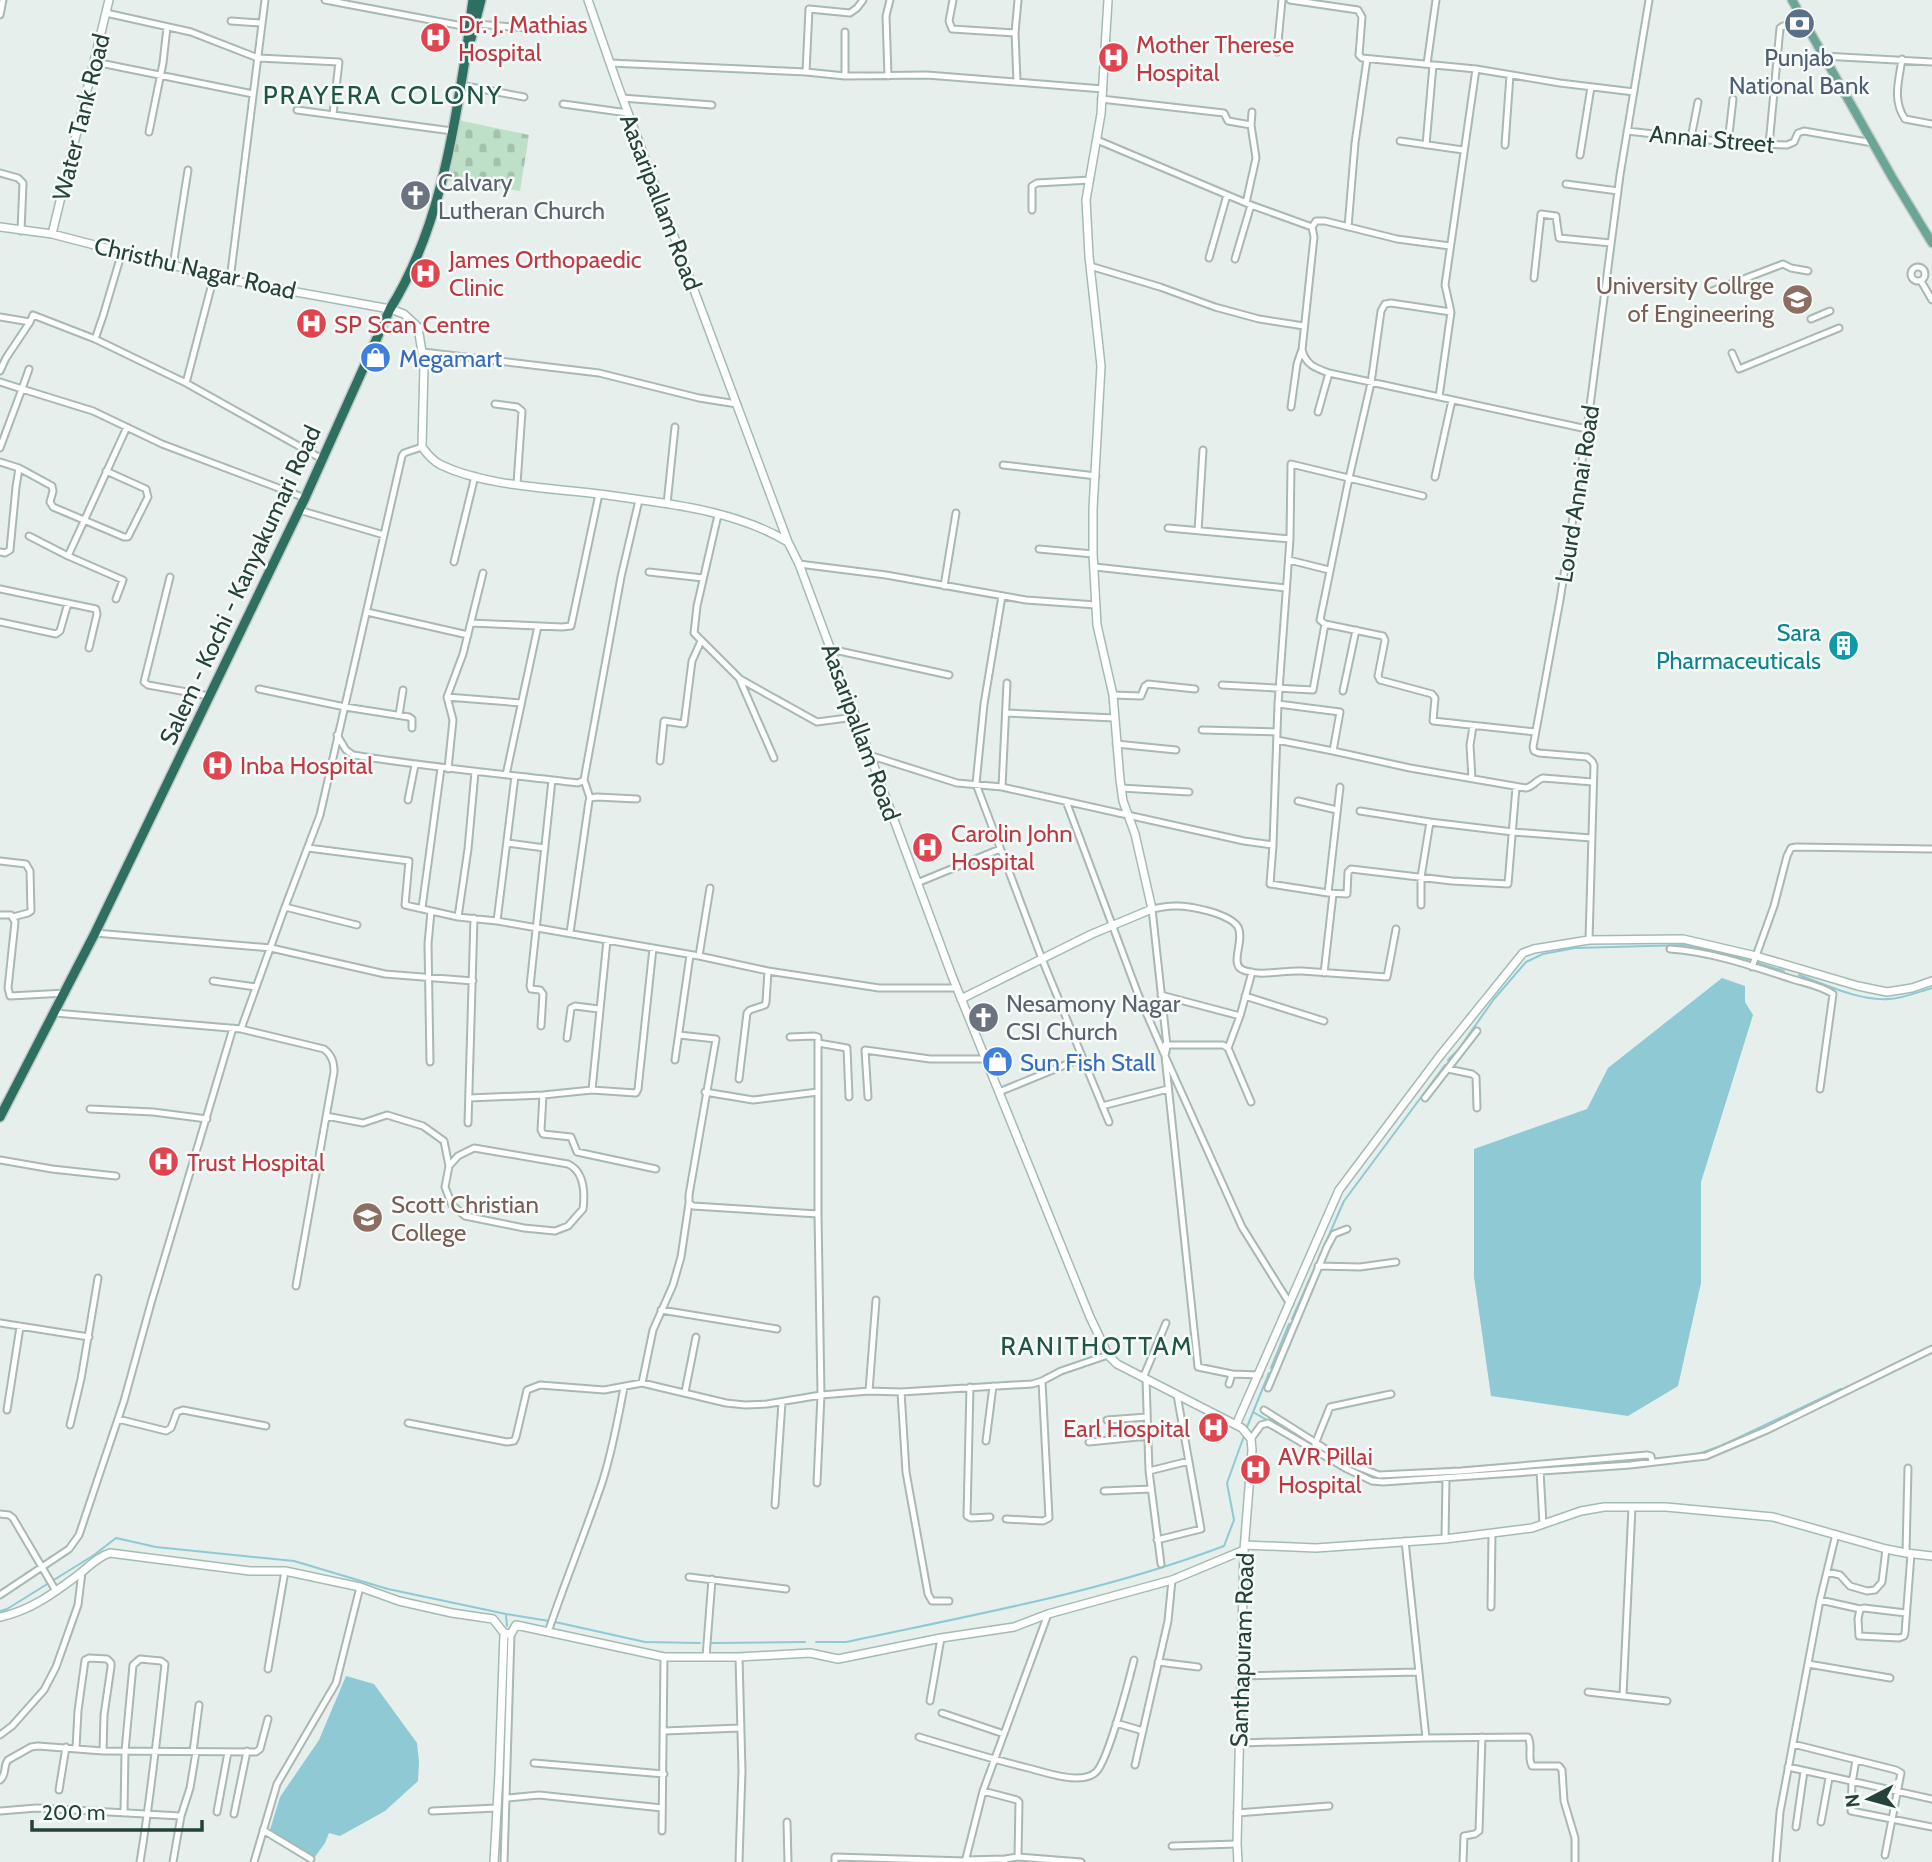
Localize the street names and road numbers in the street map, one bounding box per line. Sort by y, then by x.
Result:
street label: Water Tank Road [46,31,116,203]
street label: Aasaripallam Road [614,110,708,294]
street label: Annai Street [1648,119,1776,159]
street label: Christhu Nagar Road [91,231,299,305]
street label: Lourd Annai Road [1549,403,1605,585]
street label: Salem - Kochi - Kanyakumari Road [153,421,327,749]
street label: Aasaripallam Road [815,639,907,825]
street label: Santhapuram Road [1224,1552,1260,1748]

